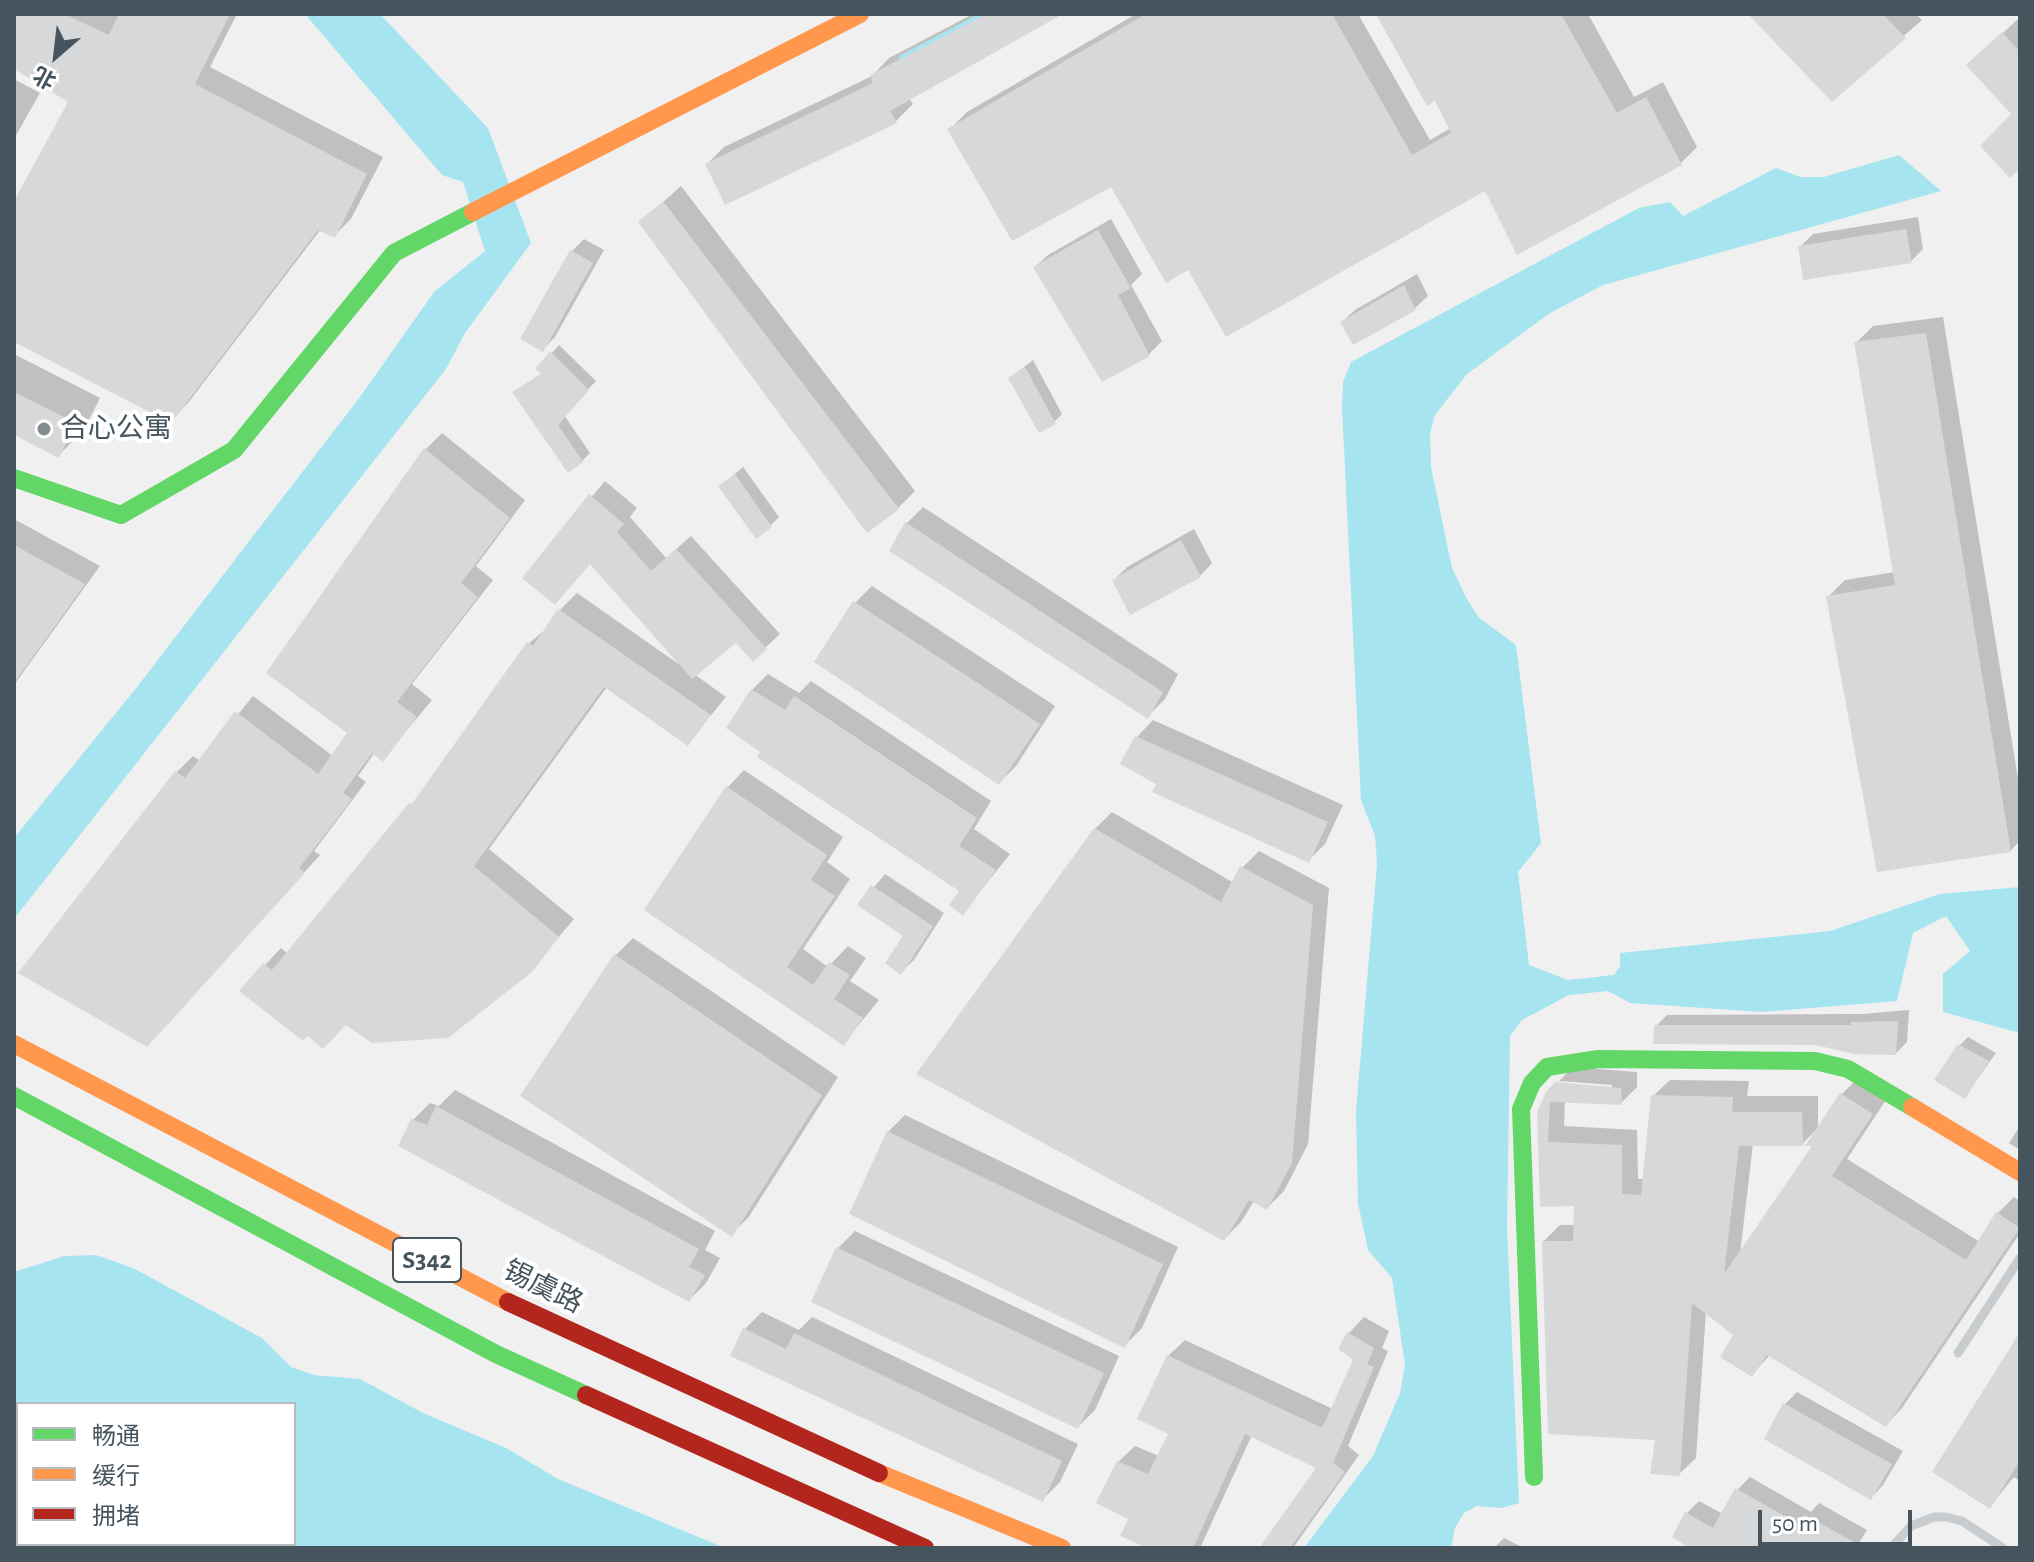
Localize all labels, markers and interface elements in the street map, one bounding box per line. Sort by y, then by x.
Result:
north arrow [16,16,96,96]
text: 北 [30,62,60,92]
place label: 合心公寓 [60,412,172,446]
marker: 合心公寓 [35,420,53,438]
road number: S342 [393,1238,461,1282]
street label: 锡虞路 [498,1253,588,1321]
legend [16,1402,296,1546]
text: 畅通 [92,1425,140,1449]
text: 缓行 [92,1465,140,1489]
scale bar [1762,1494,1916,1544]
text: 拥堵 [92,1505,140,1529]
text: 50 m [1772,1512,1818,1536]

